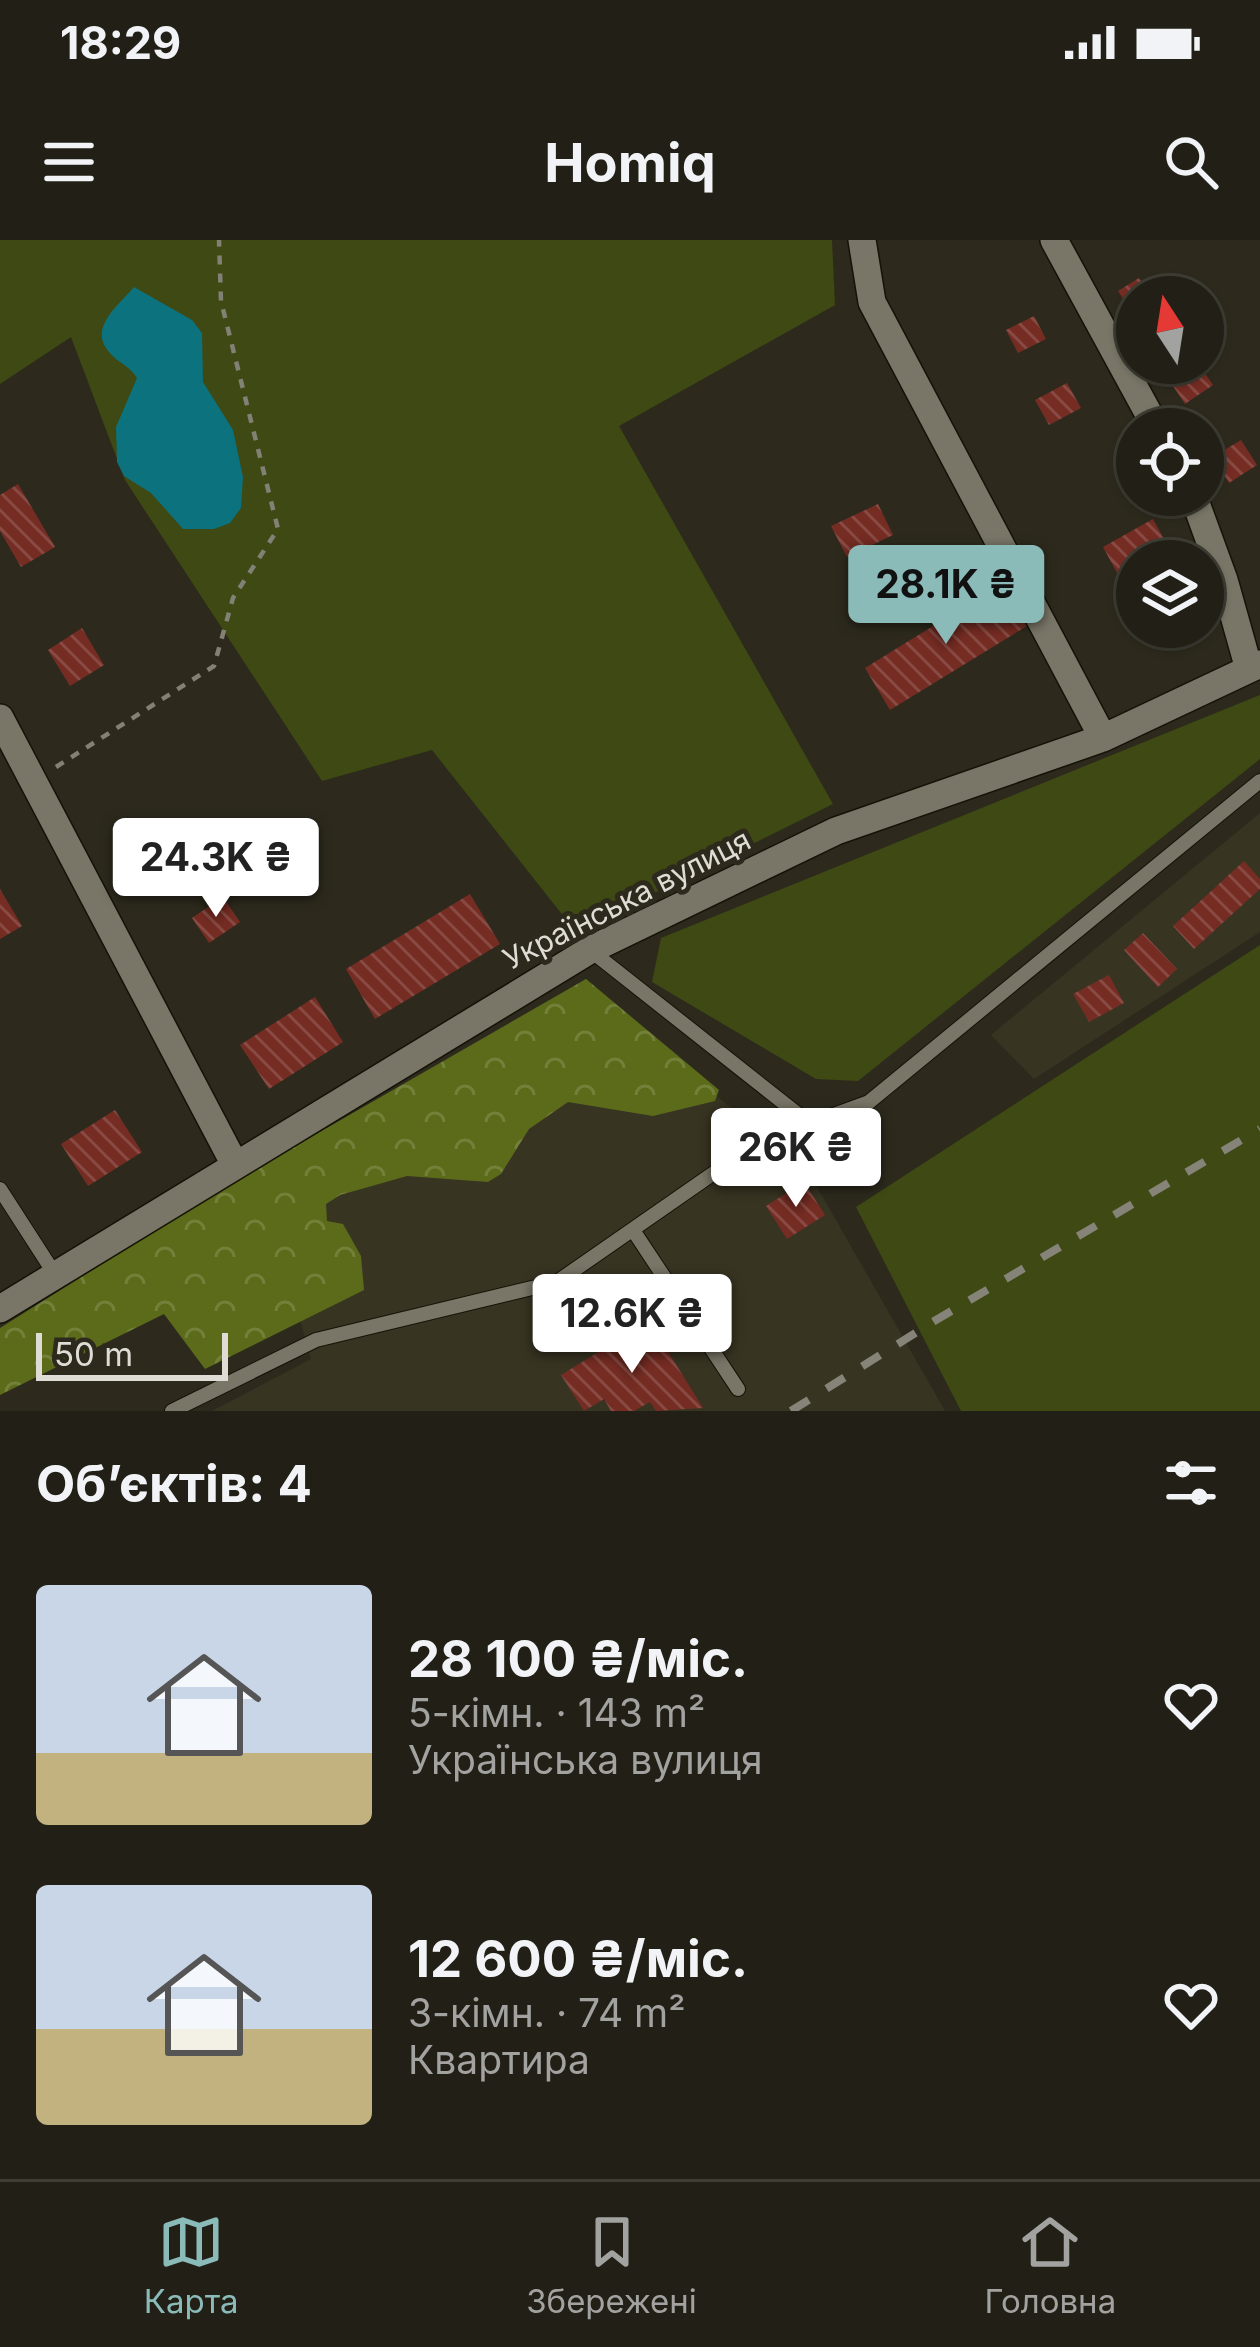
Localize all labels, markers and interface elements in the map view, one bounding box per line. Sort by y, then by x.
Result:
text: 18:29 [60,15,181,70]
icon: menu [36,129,102,195]
icon: search [1158,129,1224,195]
text: Homiq [544,130,716,195]
north arrow [1116,276,1224,384]
map controls [1116,276,1224,648]
button: locate [1116,408,1224,516]
button: layers [1116,540,1224,648]
pin: 28.1K ₴ [835,545,1057,647]
text: 28.1K ₴ [875,560,1017,607]
pin: 24.3K ₴ [105,818,327,920]
street label: Українська вулиця [497,821,756,977]
text: 24.3K ₴ [140,833,292,880]
pin: 26K ₴ [712,1108,880,1210]
text: 26K ₴ [738,1123,854,1170]
pin: 12.6K ₴ [521,1274,743,1376]
text: 12.6K ₴ [560,1289,704,1336]
scale bar [36,1327,228,1380]
text: 50 m [54,1334,133,1374]
icon: filters [1158,1450,1224,1516]
text: Об’єктів: 4 [36,1453,312,1514]
text: 28 100 ₴/міс. [408,1628,748,1689]
icon: home [132,1633,276,1777]
icon: heart [1158,1672,1224,1738]
text: 5-кімн. · 143 m² [408,1689,705,1736]
text: Українська вулиця [408,1736,763,1783]
text: 12 600 ₴/міс. [408,1928,748,1989]
icon: home [132,1933,276,2077]
icon: heart [1158,1972,1224,2038]
text: 3-кімн. · 74 m² [408,1989,685,2036]
text: Квартира [408,2036,590,2083]
tab: Карта [144,2209,239,2321]
tab: Збережені [526,2209,697,2321]
tab: Головна [984,2209,1116,2321]

